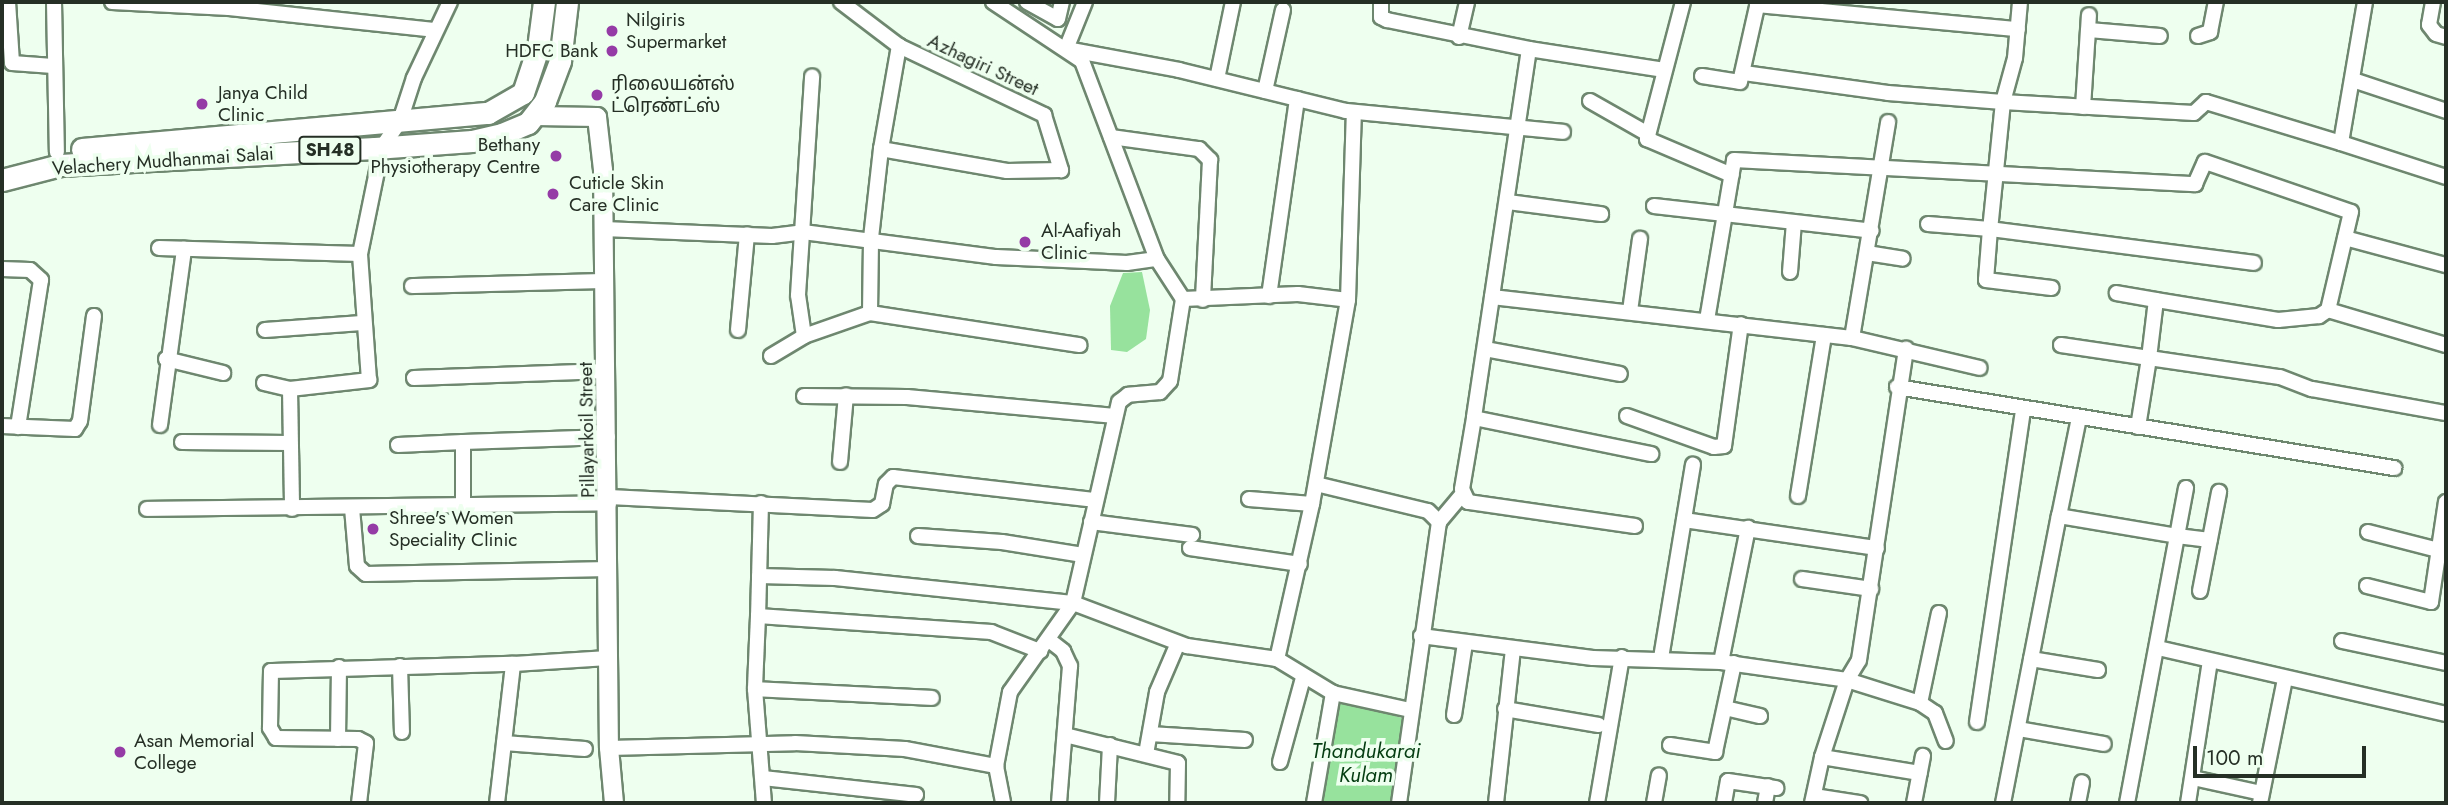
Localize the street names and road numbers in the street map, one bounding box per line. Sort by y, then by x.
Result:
street label: Azhagiri Street [924,29,1042,101]
road number: SH48 [297,135,363,164]
street label: Velachery Mudhanmai Salai [51,142,275,180]
street label: Pillayarkoil Street [574,362,600,498]

